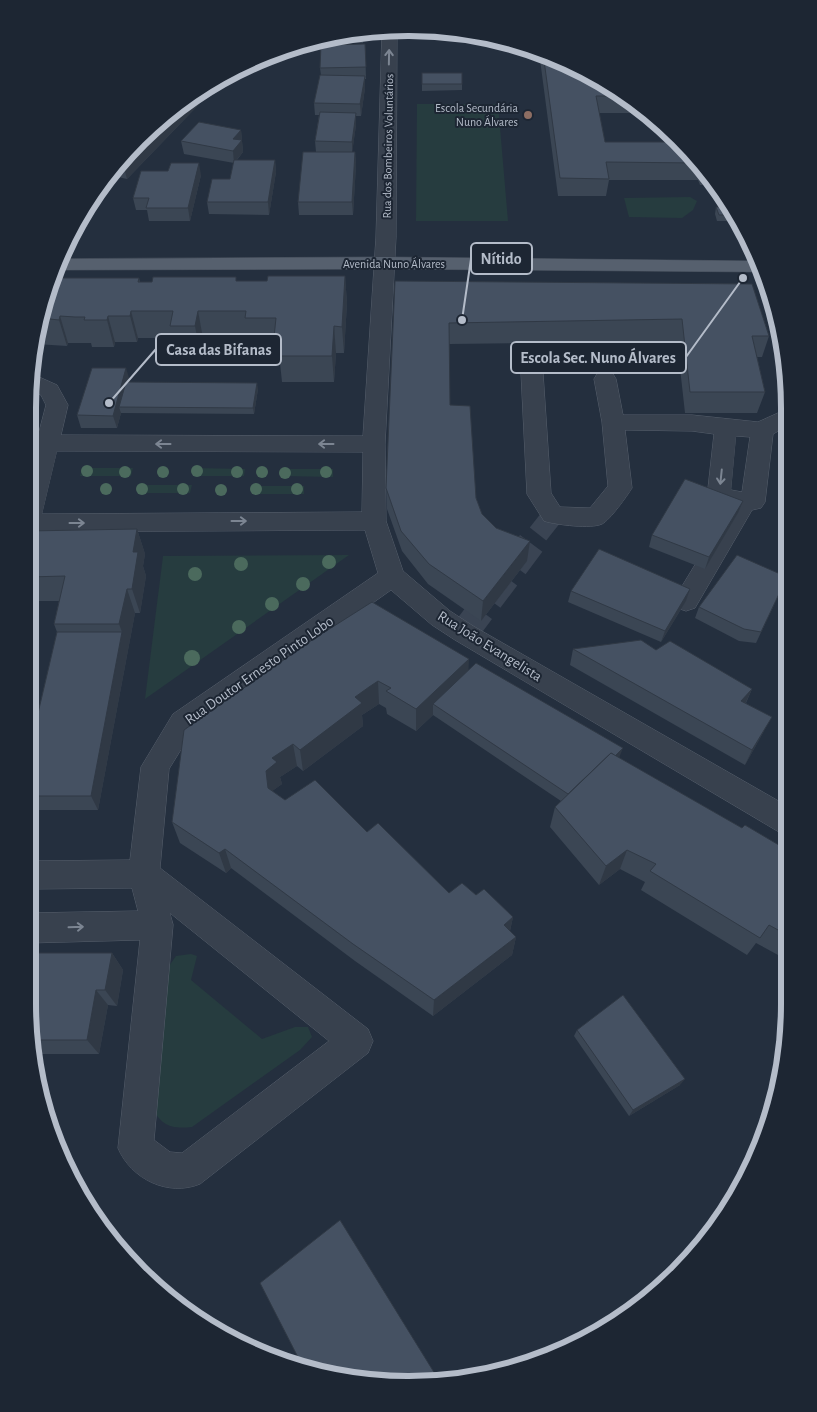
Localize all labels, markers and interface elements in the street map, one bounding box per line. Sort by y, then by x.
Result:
one-way arrow [384,49,394,66]
street label: Rua dos Bombeiros Voluntários [381,74,395,218]
place label: Escola Secundária Nuno Álvares [435,102,518,128]
marker: Escola Secundária Nuno Álvares [522,109,534,121]
callout: Nítido [471,243,532,274]
text: Nítido [480,251,522,267]
street label: Avenida Nuno Álvares [343,257,445,270]
callout: Casa das Bifanas [156,334,281,365]
text: Casa das Bifanas [166,342,272,358]
callout: Escola Sec. Nuno Álvares [511,342,686,373]
text: Escola Sec. Nuno Álvares [520,347,676,366]
one-way arrow [155,439,172,449]
one-way arrow [318,439,334,449]
one-way arrow [716,468,726,484]
one-way arrow [231,517,247,526]
one-way arrow [68,518,85,528]
street label: Rua João Evangelista [435,608,545,685]
street label: Rua Doutor Ernesto Pinto Lobo [182,613,336,727]
one-way arrow [68,922,84,931]

